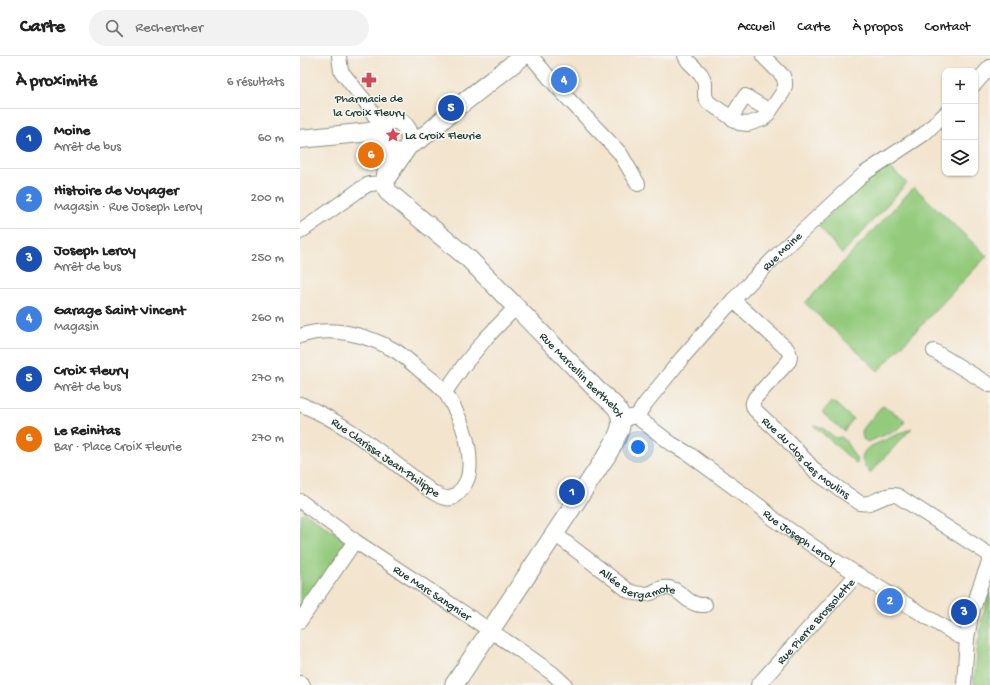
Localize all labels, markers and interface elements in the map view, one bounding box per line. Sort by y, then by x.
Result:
search box [89,10,369,46]
text: Carte [20,16,65,39]
icon: search [103,17,125,39]
text: Rechercher [135,19,203,37]
text: Accueil [738,19,775,36]
text: Carte [797,19,831,36]
text: À propos [853,19,903,36]
text: Contact [925,19,970,36]
pin: 4 [551,65,577,95]
map controls [942,68,978,176]
button: + [942,68,978,104]
pharmacy icon: Pharmacie de la Croix Fleury [360,71,378,89]
text: À proximité [16,72,97,92]
text: 6 résultats [227,75,284,90]
place label: Pharmacie de la Croix Fleury [333,93,405,121]
pin: 5 [438,93,464,123]
button: − [942,104,978,140]
text: Moine [54,122,90,140]
place icon: La Croix Fleurie [384,126,402,144]
place label: La Croix Fleurie [405,130,482,144]
text: 1 [26,131,32,146]
text: 60 m [258,131,284,146]
text: Arrêt de bus [54,140,121,155]
pin: 6 [358,140,384,170]
button: layers [942,140,978,176]
text: Histoire de Voyager [54,182,179,200]
text: 2 [26,191,32,206]
text: 200 m [251,191,284,206]
text: Magasin · Rue Joseph Leroy [54,200,202,215]
street label: Rue Moine [760,229,806,275]
text: Joseph Leroy [54,242,136,260]
text: 3 [26,251,32,266]
text: 250 m [251,251,284,266]
text: Arrêt de bus [54,260,121,275]
text: Garage Saint Vincent [54,302,185,320]
text: 4 [26,311,32,326]
text: 260 m [251,311,284,326]
text: Magasin [54,320,99,335]
street label: Rue Marcellin Berthelot [536,330,626,421]
text: Croix Fleury [54,362,128,380]
text: 5 [26,371,32,386]
text: 270 m [251,371,284,386]
text: Arrêt de bus [54,380,121,395]
street label: Rue du Clos des Moulins [758,415,852,503]
street label: Rue Clarissa Jean-Philippe [328,416,443,502]
text: Le Reinitas [54,422,120,440]
text: 6 [26,431,32,446]
text: 270 m [251,431,284,446]
your location [628,437,648,457]
text: Bar · Place Croix Fleurie [54,440,182,455]
pin: 1 [559,477,585,507]
street label: Rue Joseph Leroy [759,507,838,569]
street label: Rue Marc Sangnier [390,563,475,626]
street label: Allée Bergamote [596,566,678,603]
street label: Rue Pierre Brossolette [775,576,859,668]
pin: 2 [877,586,903,616]
pin: 3 [951,597,977,627]

